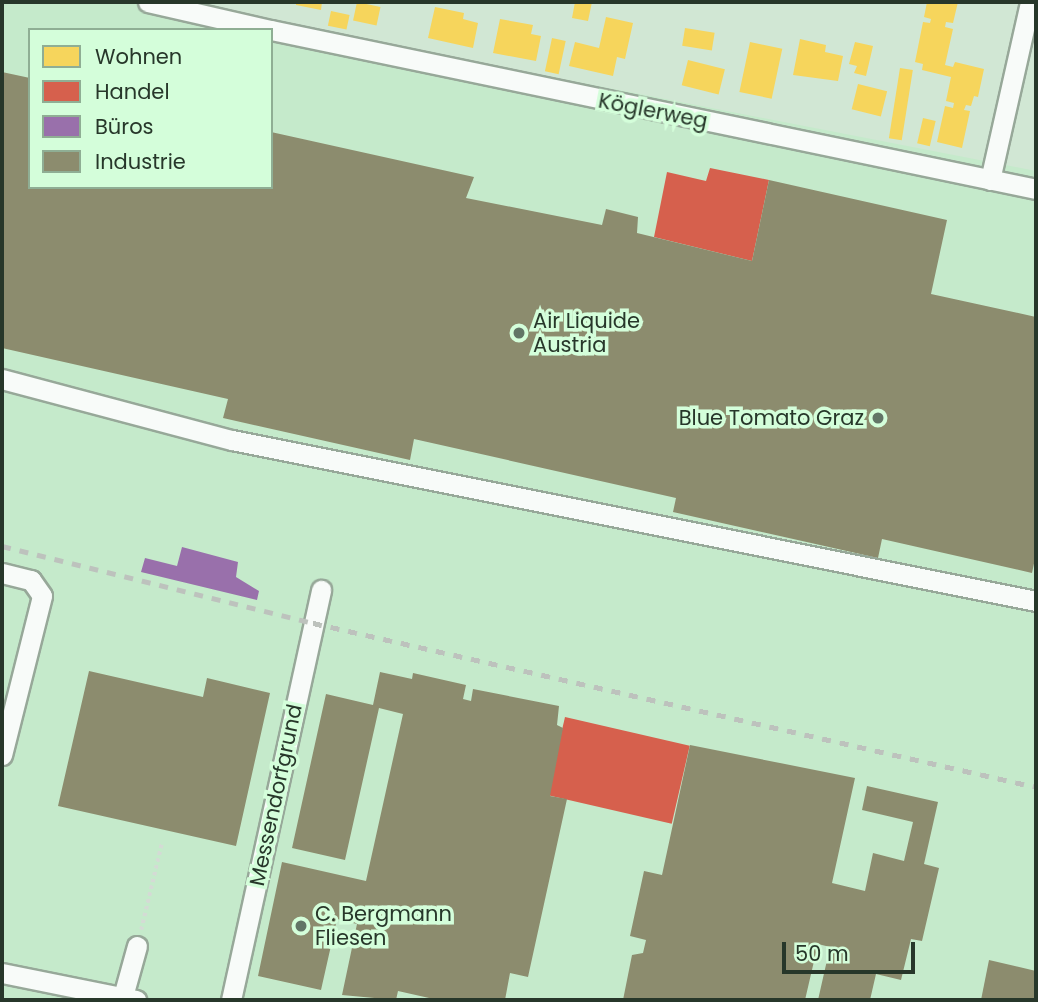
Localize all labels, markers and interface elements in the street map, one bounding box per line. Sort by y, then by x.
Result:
legend [28,28,273,189]
text: Wohnen [95,42,182,71]
text: Handel [95,77,170,106]
street label: Köglerweg [596,88,710,134]
text: Büros [95,112,154,141]
text: Industrie [95,147,186,176]
place label: Air Liquide Austria [533,308,640,358]
marker: Air Liquide Austria [511,325,527,341]
place label: Blue Tomato Graz [679,405,864,431]
marker: Blue Tomato Graz [870,410,886,426]
street label: Messendorfgrund [244,702,308,888]
place label: C. Bergmann Fliesen [315,901,452,951]
marker: C. Bergmann Fliesen [293,918,309,934]
scale bar [786,928,919,972]
text: 50 m [795,939,849,968]

